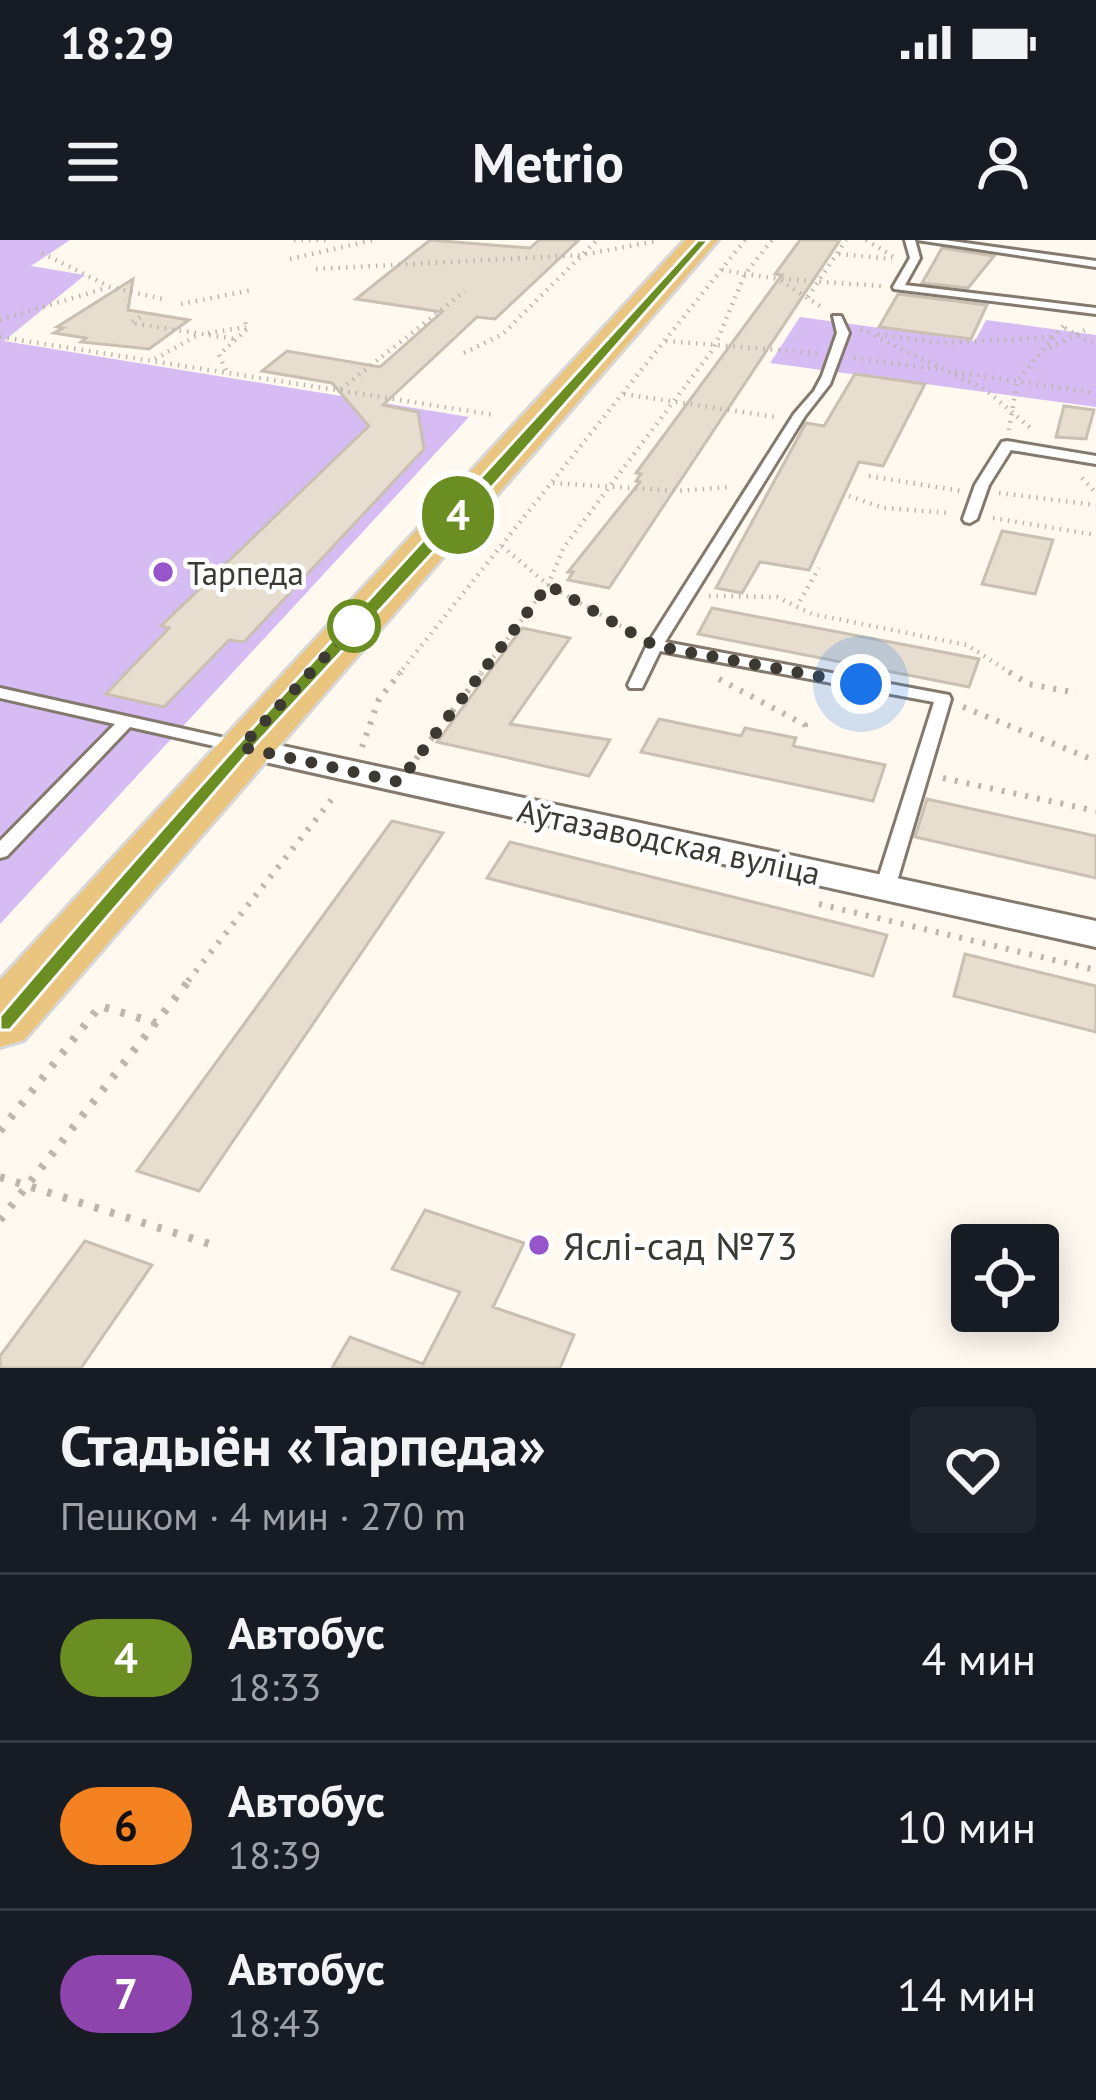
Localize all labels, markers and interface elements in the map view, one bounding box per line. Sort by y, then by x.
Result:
text: 18:29 [60,13,174,71]
text: Metrio [472,127,624,197]
icon: menu [60,129,126,195]
icon: person [970,129,1036,195]
line badge: 4 [419,476,497,554]
text: 4 [446,487,470,542]
place label: Тарпеда [187,551,304,594]
marker: Тарпеда [150,559,176,585]
unlabelled marker [329,601,379,651]
your location [831,654,891,714]
street label: Аўтазаводская вуліца [514,788,824,894]
place label: Яслі-сад №73 [563,1220,798,1271]
map controls [951,1224,1059,1332]
button: locate [951,1224,1059,1332]
marker: Яслі-сад №73 [526,1232,552,1258]
button: heart [910,1407,1036,1533]
text: Стадыён «Тарпеда» [60,1408,546,1482]
text: Пешком · 4 мин · 270 m [60,1490,466,1541]
text: Автобус [228,1603,385,1661]
text: 4 мин [922,1629,1036,1687]
text: 4 [114,1630,138,1685]
text: 18:33 [228,1661,322,1712]
text: Автобус [228,1771,385,1829]
text: 10 мин [897,1797,1036,1855]
text: 6 [114,1798,138,1853]
text: 18:39 [228,1829,322,1880]
text: Автобус [228,1939,385,1997]
text: 14 мин [897,1965,1036,2023]
text: 7 [114,1966,138,2021]
text: 18:43 [228,1997,322,2048]

